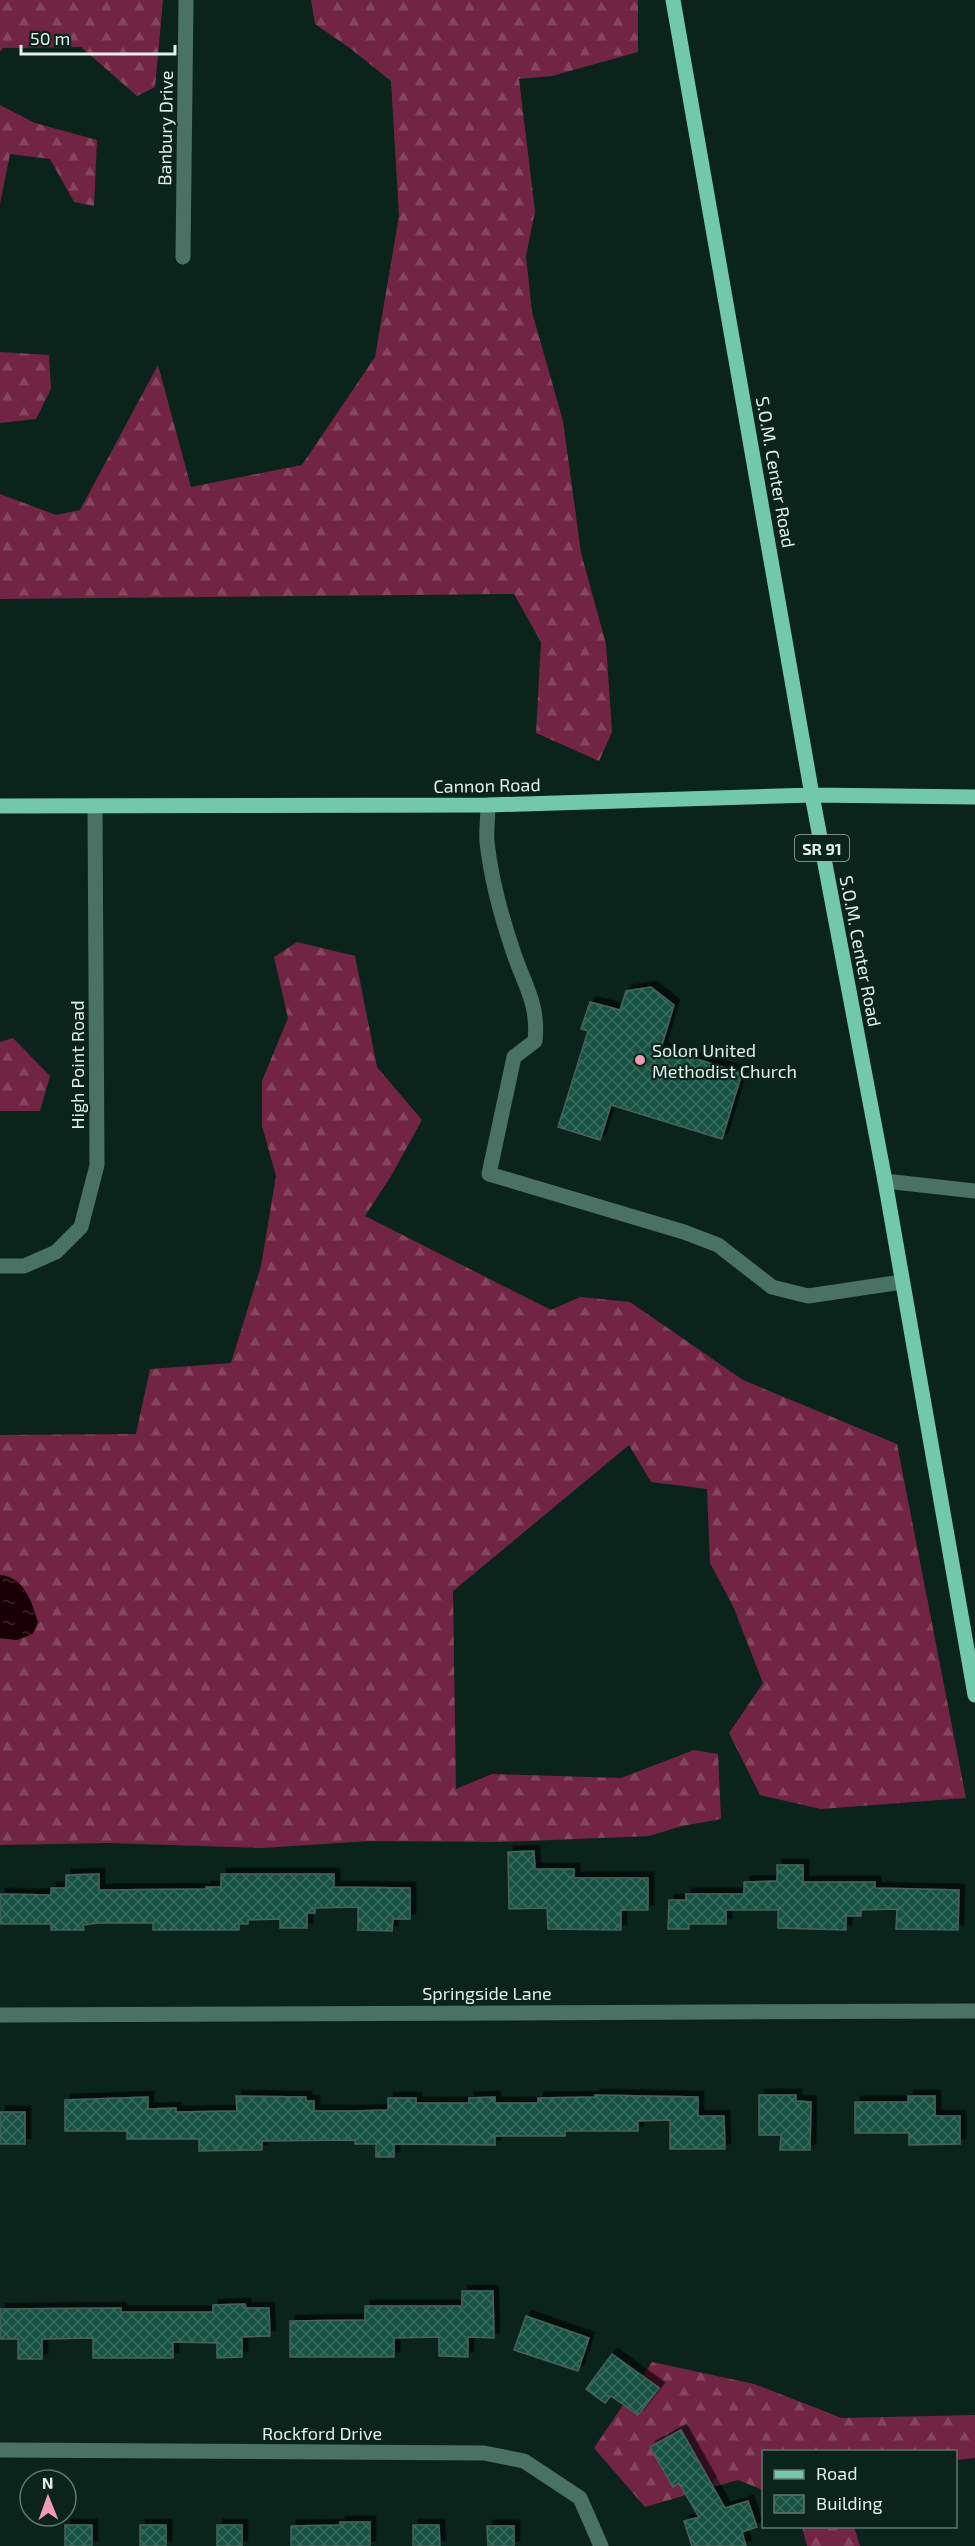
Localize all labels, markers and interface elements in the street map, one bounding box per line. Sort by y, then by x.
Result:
scale bar [21,18,176,56]
text: 50 m [30,27,70,49]
street label: Banbury Drive [153,70,177,186]
street label: S.O.M. Center Road [752,395,800,549]
street label: Cannon Road [433,773,541,797]
road number: SR 91 [795,835,849,861]
street label: S.O.M. Center Road [836,874,886,1028]
street label: High Point Road [66,1001,88,1130]
place label: Solon United Methodist Church [652,1039,797,1082]
marker: Solon United Methodist Church [633,1053,647,1067]
street label: Springside Lane [422,1982,552,2004]
street label: Rockford Drive [262,2422,382,2444]
legend [762,2450,957,2528]
text: Road [816,2462,857,2484]
north arrow [18,2468,78,2528]
text: N [42,2473,54,2492]
text: Building [816,2492,883,2514]

